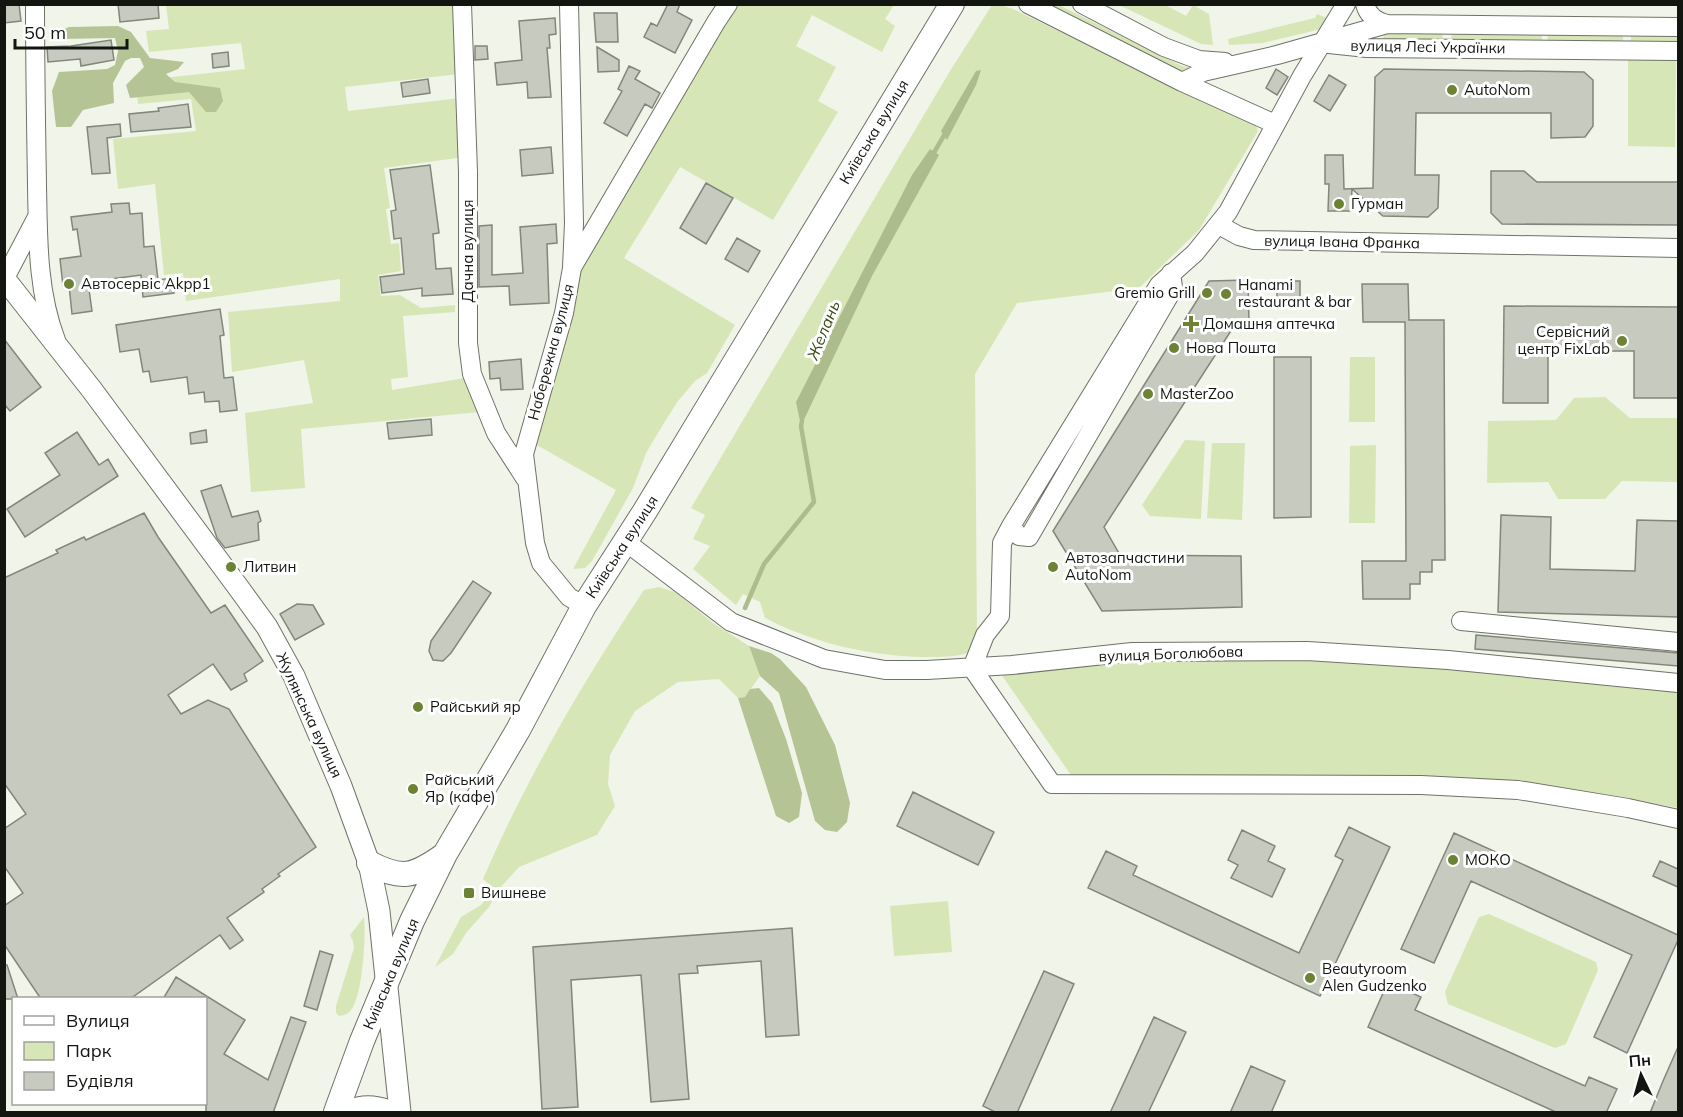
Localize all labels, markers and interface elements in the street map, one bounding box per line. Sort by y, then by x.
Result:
scale bar [15,12,128,50]
text: 50 m [24,21,66,44]
street label: вулиця Лесі Українки [1350,36,1506,57]
street label: Київська вулиця [835,76,912,188]
place label: AutoNom [1464,80,1530,99]
marker: AutoNom [1445,83,1459,97]
place label: Гурман [1351,194,1403,213]
marker: Гурман [1332,197,1346,211]
street label: Дачна вулиця [458,200,477,302]
street label: вулиця Івана Франка [1264,231,1420,252]
place label: Автосервіс Akpp1 [81,274,210,293]
place label: Hanami restaurant & bar [1238,275,1352,311]
marker: Автосервіс Akpp1 [62,277,76,291]
street label: Набережна вулиця [523,282,578,422]
place label: Gremio Grill [1114,283,1195,302]
marker: Gremio Grill [1200,286,1214,300]
marker: Hanami restaurant & bar [1219,287,1233,301]
water label: Желань [802,297,844,364]
place label: Домашня аптечка [1203,314,1335,333]
marker: Домашня аптечка [1184,317,1198,331]
place label: Сервiсний центр FixLab [1517,322,1610,358]
marker: Сервiсний центр FixLab [1615,334,1629,348]
place label: Нова Пошта [1186,338,1276,357]
marker: Нова Пошта [1167,341,1181,355]
place label: MasterZoo [1160,384,1234,403]
marker: MasterZoo [1141,387,1155,401]
street label: Київська вулиця [581,492,662,602]
place label: Автозапчастини AutoNom [1065,548,1185,584]
place label: Литвин [243,557,296,576]
marker: Литвин [224,560,238,574]
marker: Автозапчастини AutoNom [1046,560,1060,574]
street label: вулиця Боголюбова [1098,641,1244,666]
street label: Жулянська вулиця [272,649,347,781]
place label: Райський яр [430,697,521,716]
marker: Райський яр [411,700,425,714]
place label: Райський Яр (кафе) [425,770,496,806]
marker: Райський Яр (кафе) [406,782,420,796]
place label: МОКО [1465,850,1511,869]
marker: МОКО [1446,853,1460,867]
place label: Вишневе [481,883,546,902]
marker: Вишневе [462,886,476,900]
street label: Київська вулиця [359,915,423,1032]
place label: Beautyroom Alen Gudzenko [1322,959,1427,995]
marker: Beautyroom Alen Gudzenko [1303,971,1317,985]
legend [12,997,207,1105]
text: Вулиця [66,1009,130,1032]
text: Парк [66,1039,112,1062]
north arrow [1611,1045,1671,1105]
text: Пн [1628,1049,1652,1071]
text: Будівля [66,1069,134,1092]

